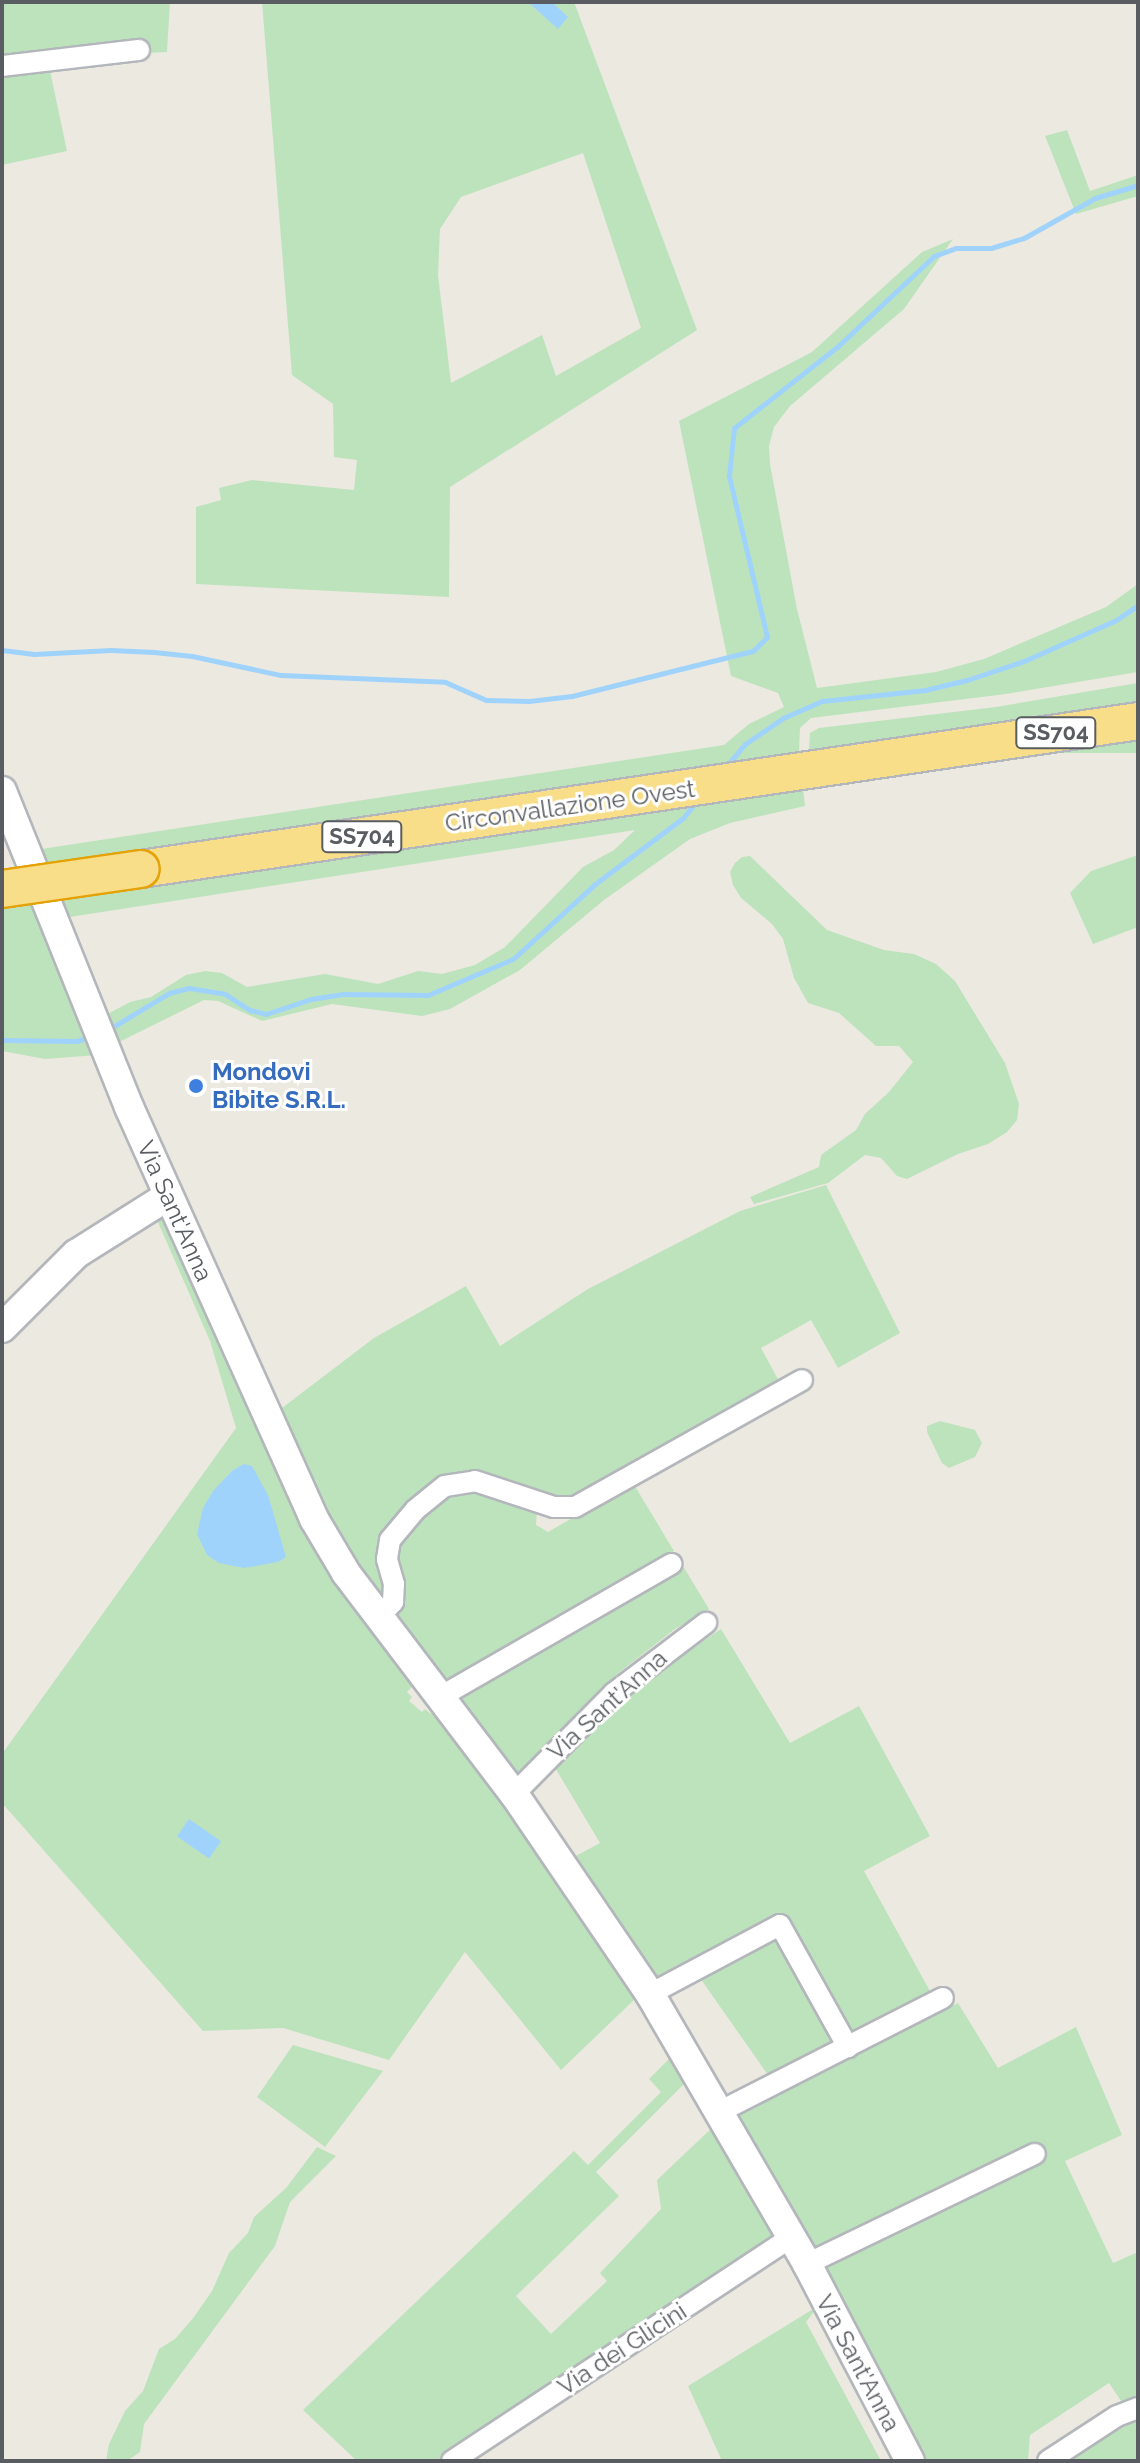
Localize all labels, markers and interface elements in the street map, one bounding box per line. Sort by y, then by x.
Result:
road number: SS704 [1014,715,1098,751]
street label: Circonvallazione Ovest [443,774,697,838]
road number: SS704 [320,819,404,855]
place label: Mondovi Bibite S.R.L. [212,1058,346,1114]
marker: Mondovi Bibite S.R.L. [187,1077,205,1095]
street label: Via Sant'Anna [131,1136,219,1286]
street label: Via Sant'Anna [541,1644,673,1766]
street label: Via Sant'Anna [810,2290,906,2436]
street label: Via dei Glicini [552,2297,692,2401]

